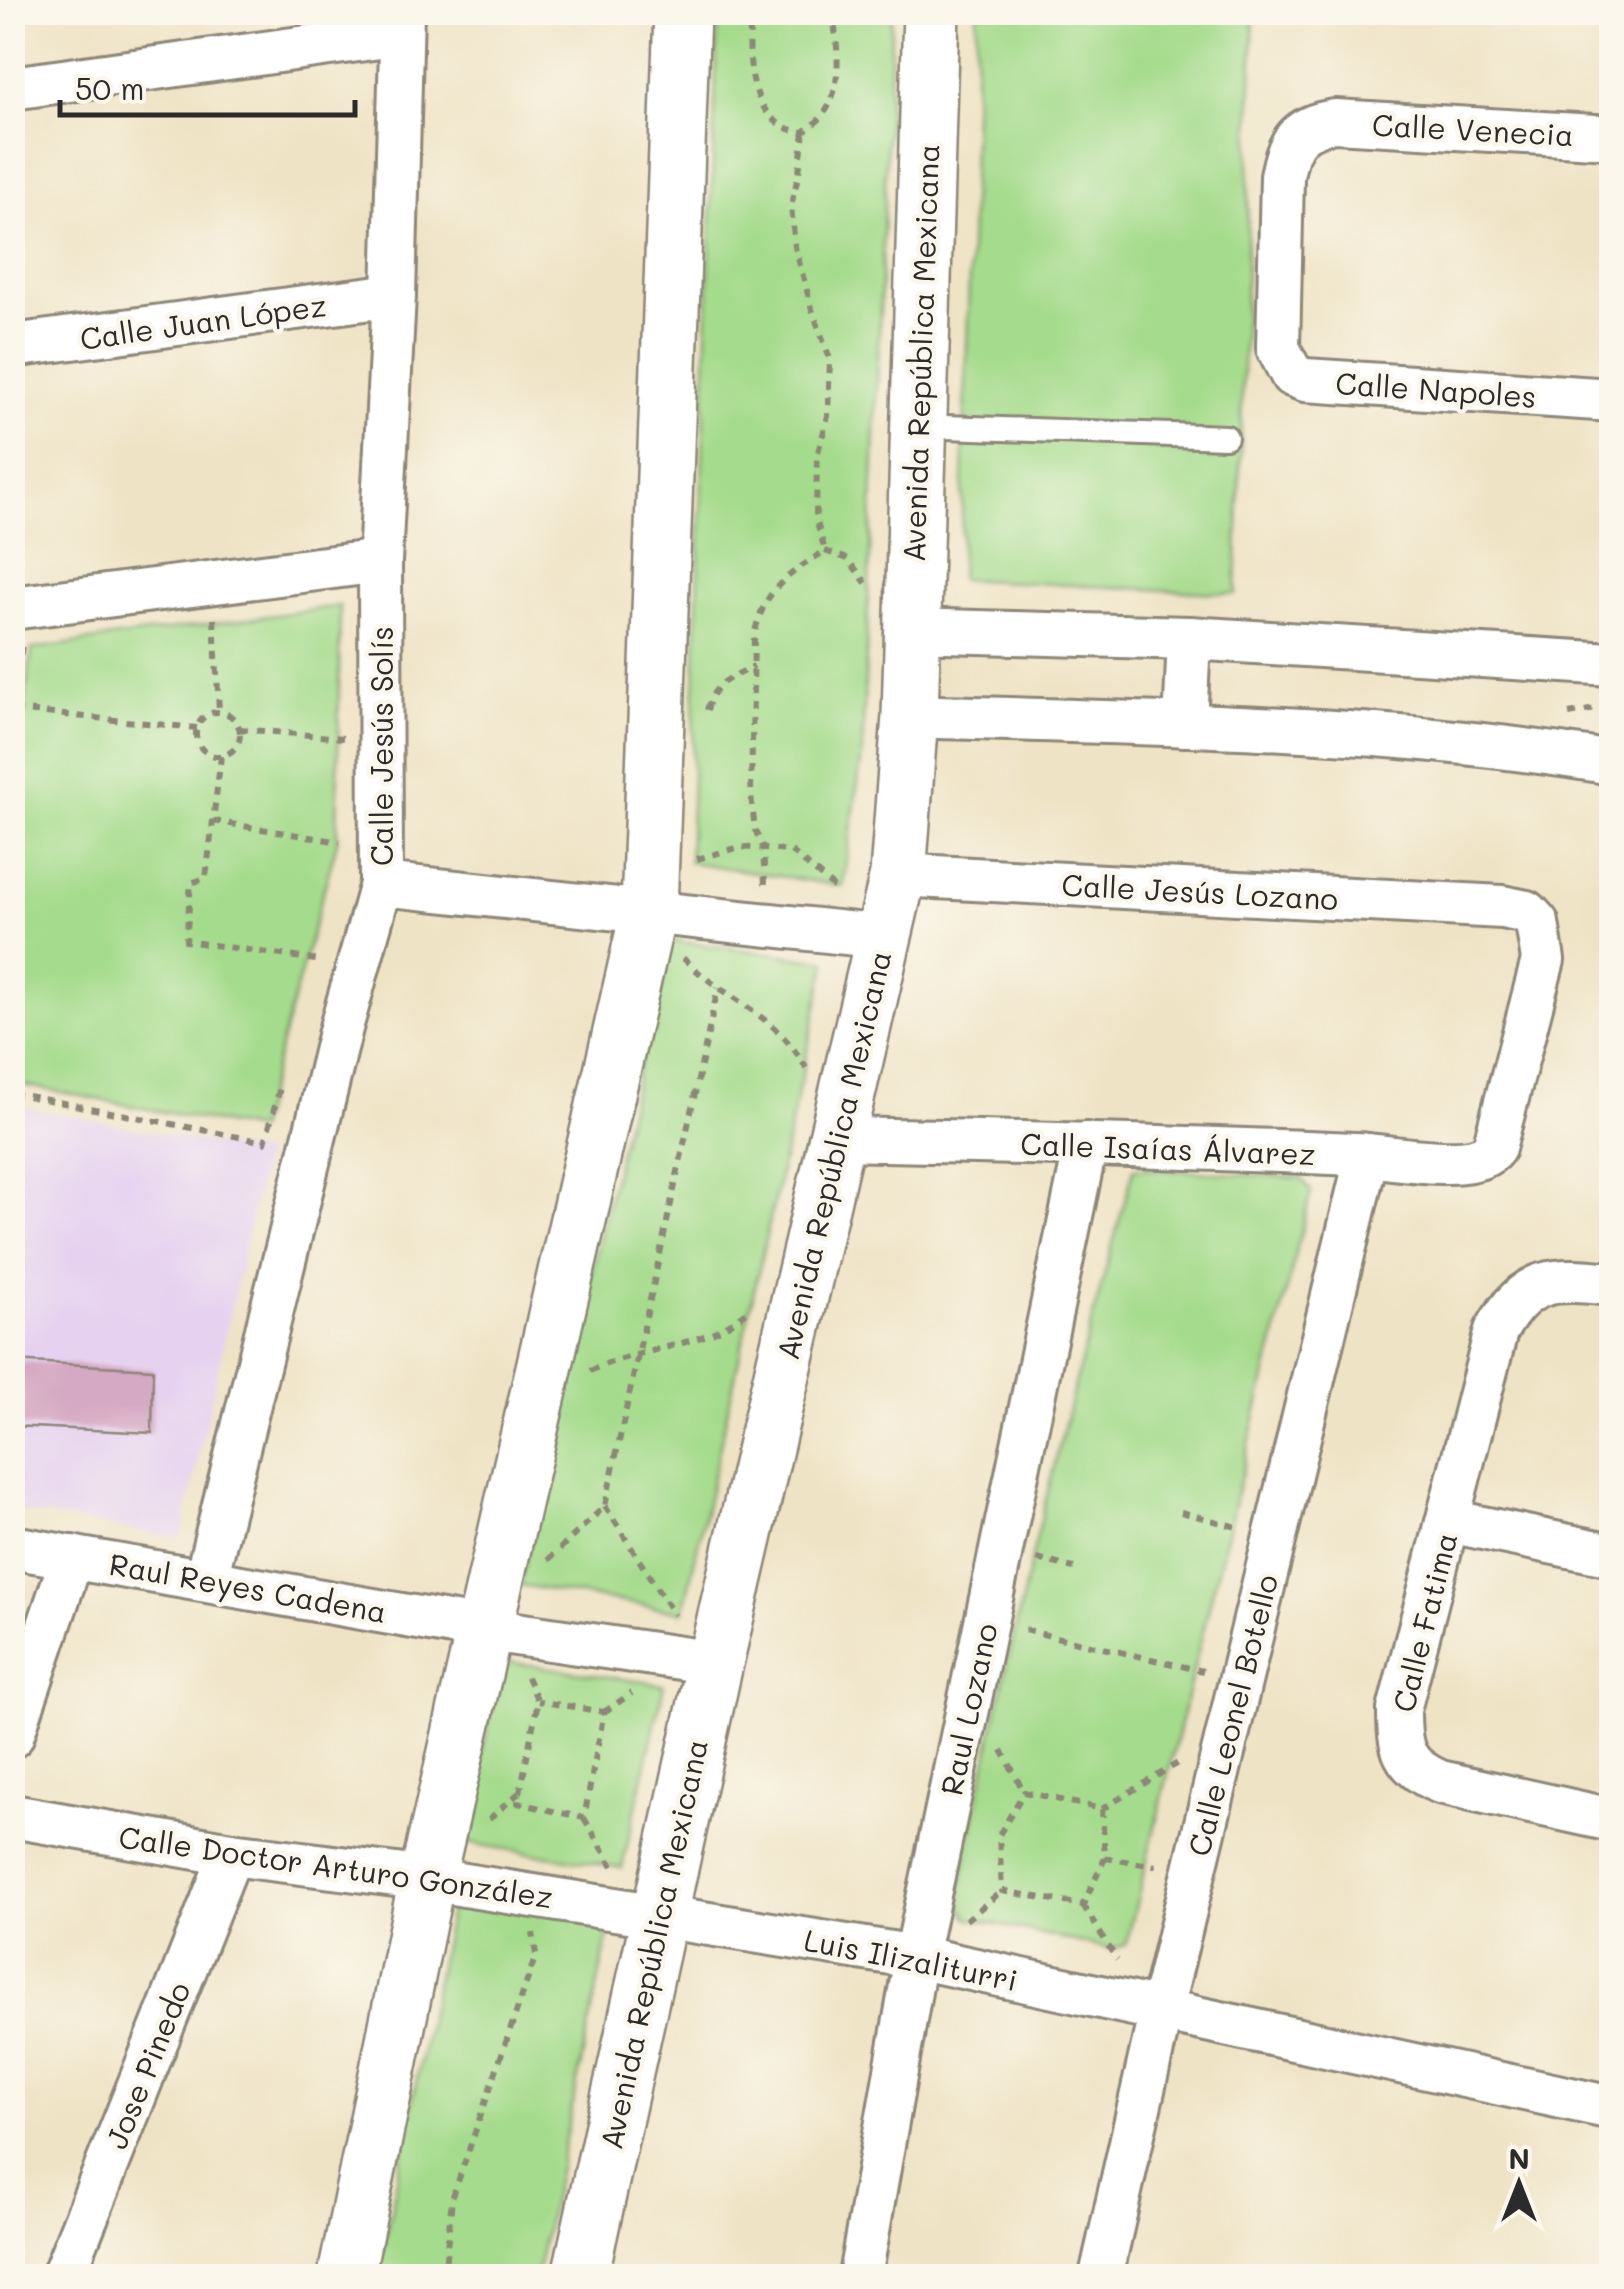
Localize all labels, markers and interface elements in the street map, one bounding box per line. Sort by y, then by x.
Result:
scale bar [60,55,355,117]
text: 50 m [75,68,145,108]
street label: Calle Venecia [1371,104,1575,154]
street label: Avenida República Mexicana [893,143,947,563]
street label: Calle Juan López [77,284,329,358]
street label: Calle Napoles [1334,362,1538,416]
street label: Calle Jesús Solís [361,626,401,866]
street label: Calle Jesús Lozano [1061,864,1339,918]
street label: Avenida República Mexicana [766,947,900,1363]
street label: Calle Isaías Álvarez [1020,1123,1316,1173]
street label: Calle Fatima [1382,1528,1466,1716]
street label: Raul Reyes Cadena [106,1543,390,1631]
street label: Calle Leonel Botello [1178,1570,1286,1860]
street label: Raul Lozano [930,1619,1006,1799]
street label: Avenida República Mexicana [590,1735,716,2153]
street label: Calle Doctor Arturo González [116,1816,556,1916]
street label: Luis Ilizaliturri [801,1919,1021,1999]
street label: Jose Pinedo [95,1976,199,2154]
north arrow [1469,2134,1569,2234]
text: N [1508,2140,1530,2176]

